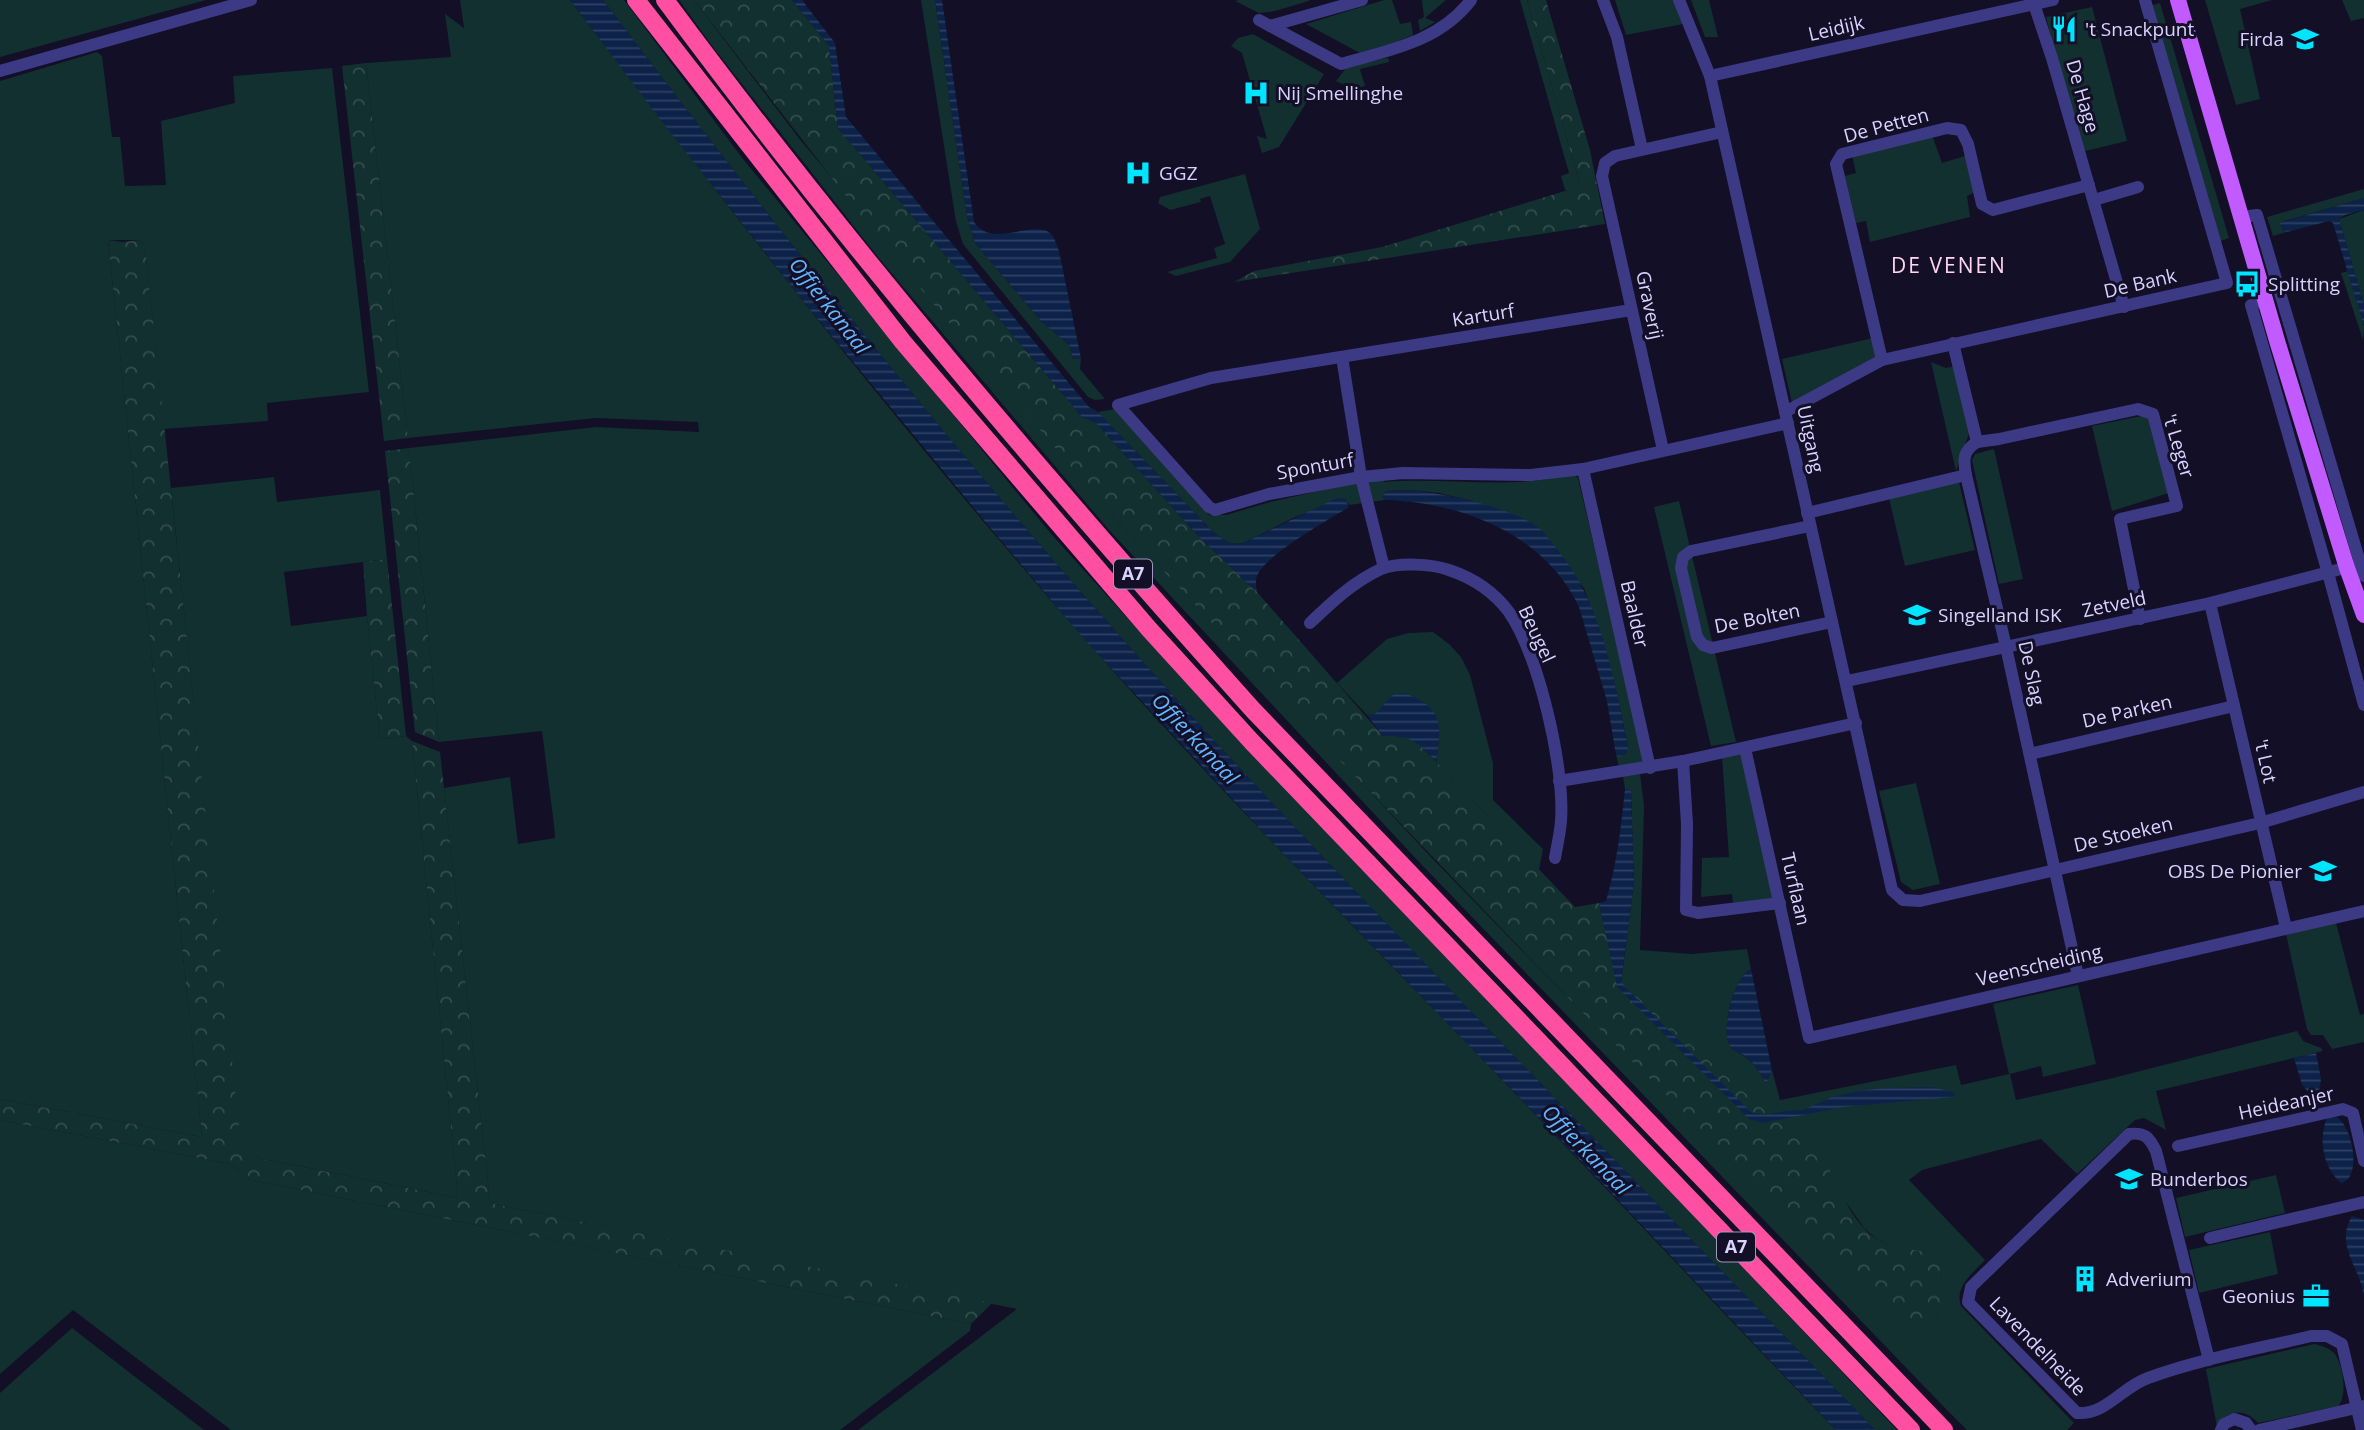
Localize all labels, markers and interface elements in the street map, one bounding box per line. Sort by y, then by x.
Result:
street label: Leidijk [1806,9,1867,47]
restaurant icon: 't Snackpunt [2049,14,2079,44]
place label: 't Snackpunt [2085,16,2195,42]
school or university icon: Firda [2290,24,2320,54]
place label: Firda [2239,26,2284,52]
street label: De Hage [2060,56,2106,136]
hospital icon: Nij Smellinghe [1241,78,1271,108]
place label: Nij Smellinghe [1277,80,1403,106]
street label: De Petten [1840,101,1932,149]
hospital icon: GGZ [1123,158,1153,188]
place label: GGZ [1159,160,1198,186]
water label: Offierkanaal [783,251,877,360]
district label: DE VENEN [1891,251,2007,279]
street label: De Bank [2101,262,2179,304]
street label: Graverij [1630,268,1670,342]
bus stop icon: Splitting [2232,269,2262,299]
place label: Splitting [2268,271,2340,297]
street label: Karturf [1450,297,1518,333]
street label: Uitgang [1791,403,1831,475]
street label: 't Leger [2157,411,2201,481]
street label: Sponturf [1274,446,1357,486]
road number: A7 [1114,560,1152,588]
street label: Baalder [1615,578,1655,650]
street label: Zetveld [2080,585,2148,623]
street label: De Bolten [1712,597,1802,639]
school or university icon: Singelland ISK [1902,600,1932,630]
street label: Beugel [1512,601,1562,667]
place label: Singelland ISK [1938,602,2062,628]
street label: De Slag [2012,638,2052,708]
water label: Offierkanaal [1146,687,1246,791]
street label: De Parken [2080,688,2174,734]
street label: 't Lot [2248,737,2284,786]
street label: De Stoeken [2071,810,2175,858]
street label: Turflaan [1775,850,1817,928]
school or university icon: OBS De Pionier [2308,856,2338,886]
place label: OBS De Pionier [2168,858,2302,884]
street label: Veenscheiding [1974,938,2104,992]
street label: Heideanjer [2236,1080,2336,1126]
water label: Offierkanaal [1537,1098,1637,1201]
school or university icon: Bunderbos [2114,1164,2144,1194]
place label: Bunderbos [2150,1166,2248,1192]
road number: A7 [1717,1232,1755,1262]
building icon: Adverium [2070,1264,2100,1294]
place label: Adverium [2106,1266,2192,1292]
office icon: Geonius [2301,1281,2331,1311]
place label: Geonius [2222,1283,2295,1309]
street label: Lavendelheide [1984,1291,2092,1401]

